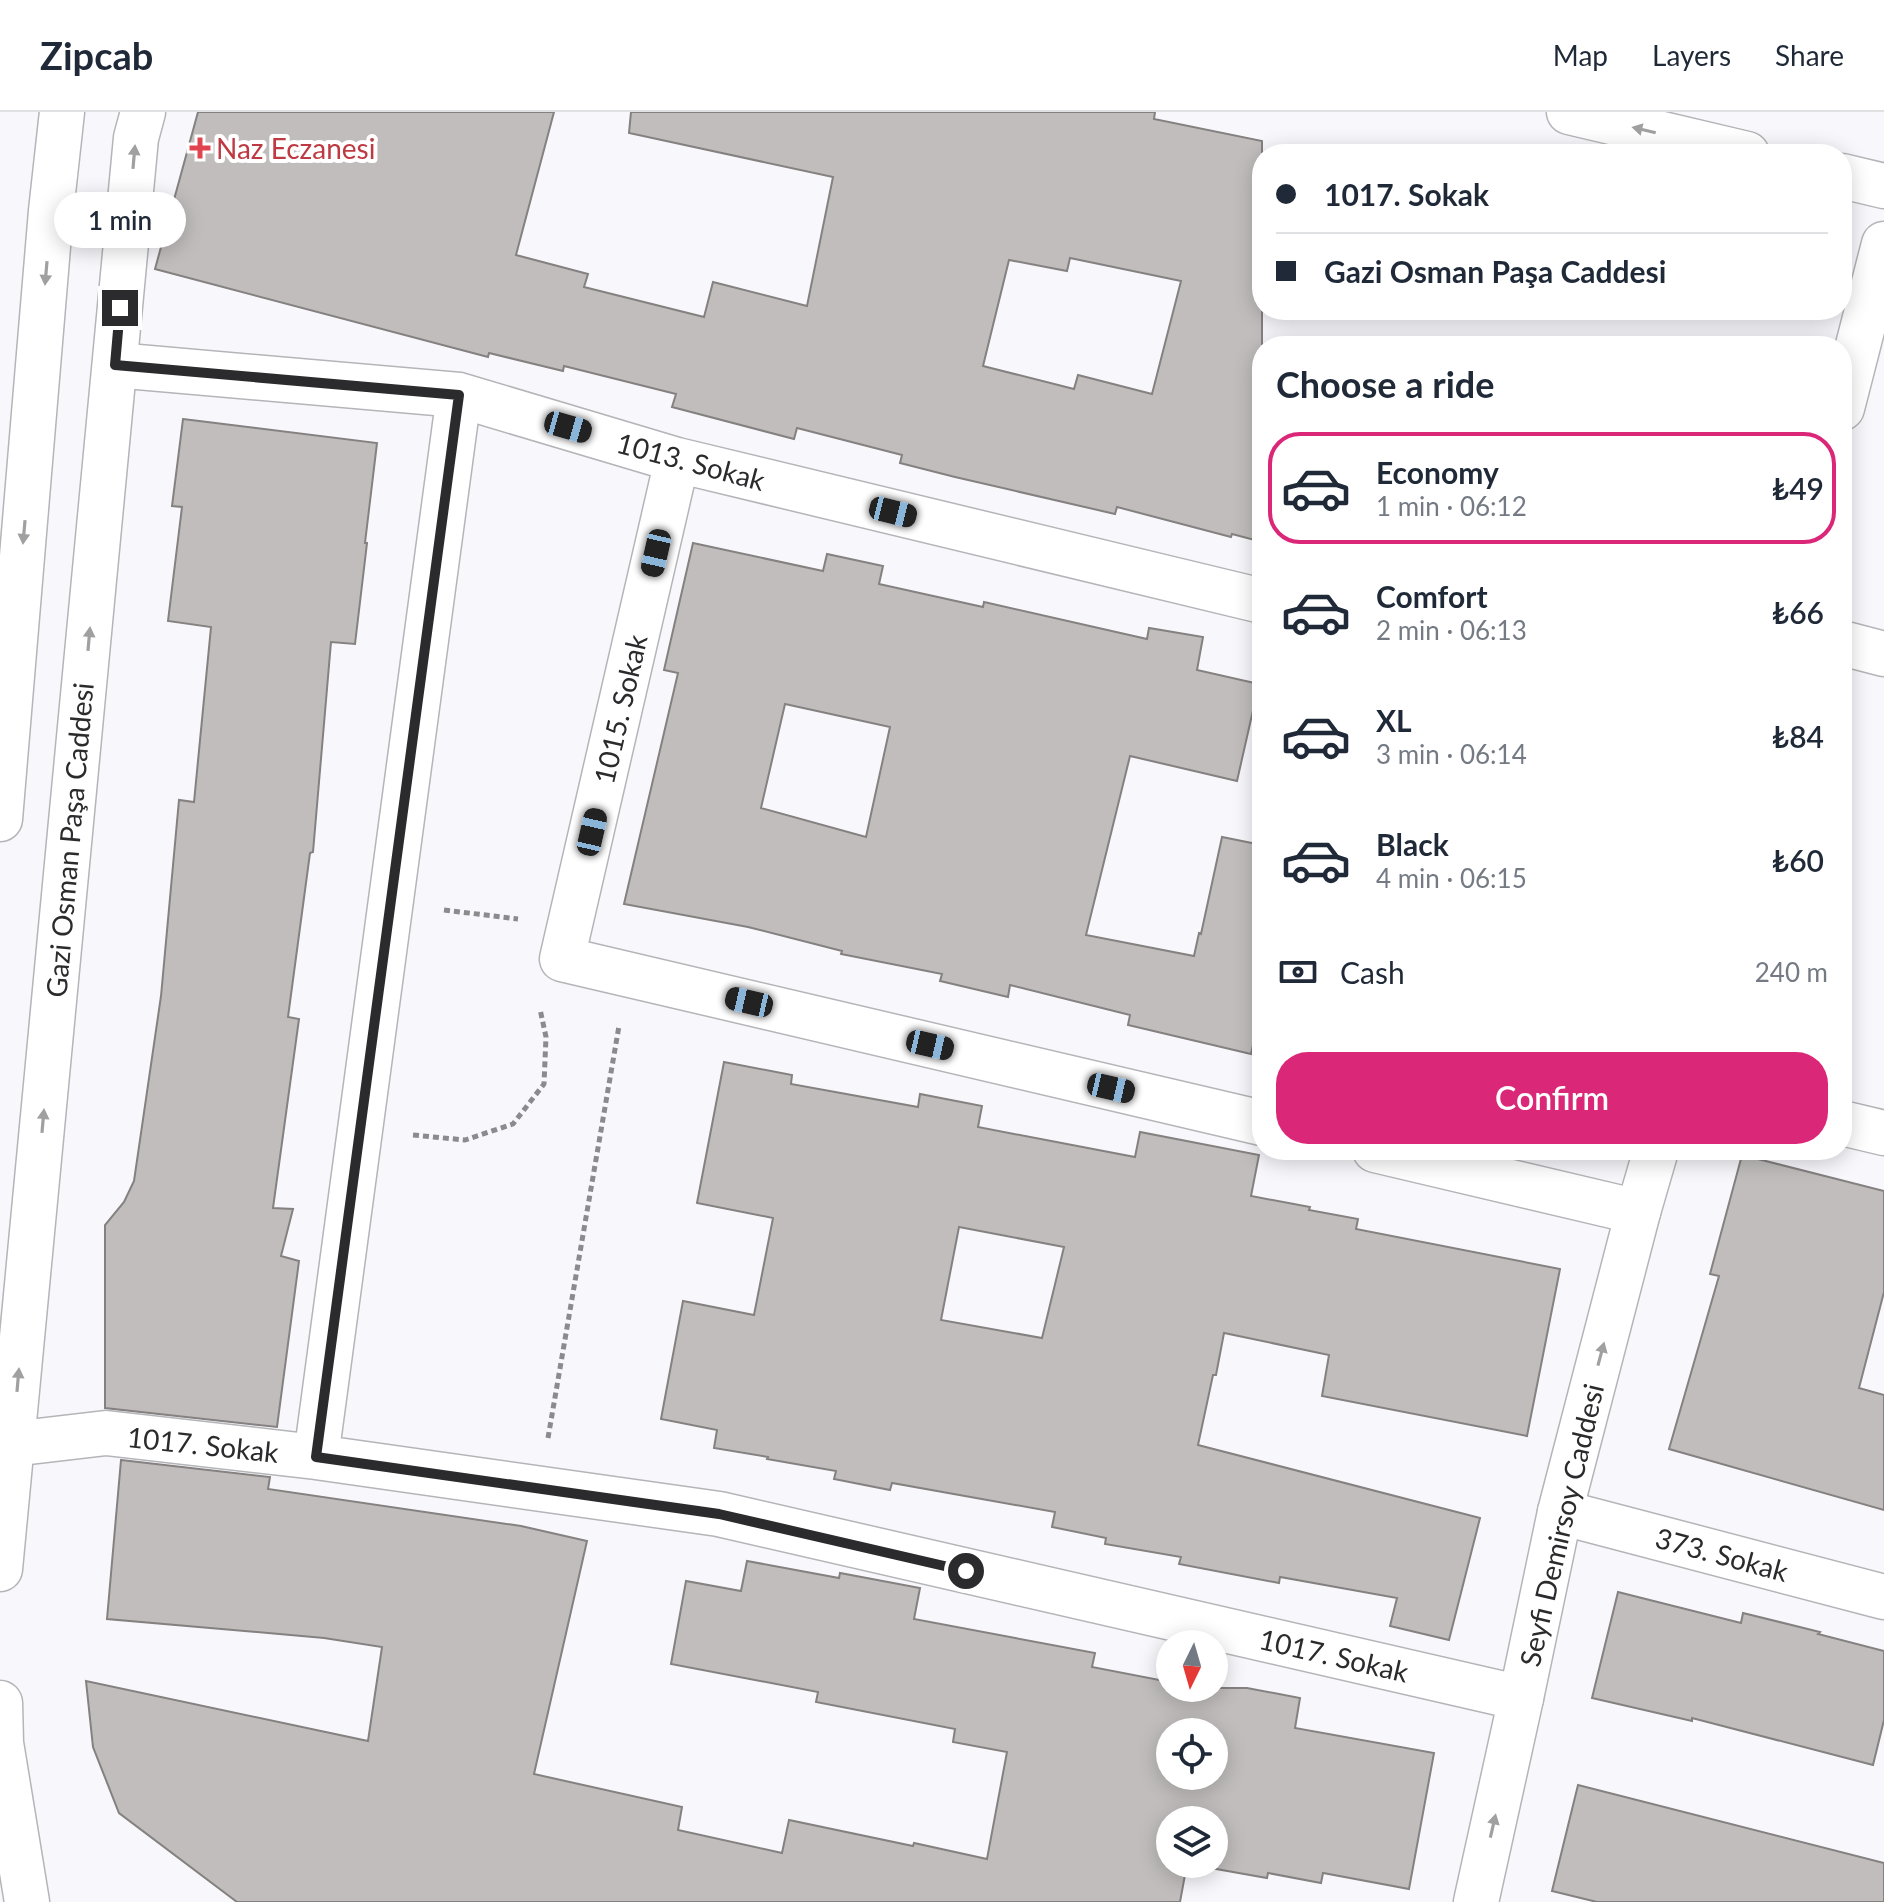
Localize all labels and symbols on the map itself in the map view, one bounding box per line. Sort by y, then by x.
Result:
one-way arrow [1632,123,1657,135]
place label: Naz Eczanesi [216,131,375,165]
marker: Naz Eczanesi [191,139,209,157]
one-way arrow [128,144,141,169]
callout: 1 min [54,192,186,248]
one-way arrow [39,261,52,286]
route end [102,290,138,326]
car [542,409,594,445]
street label: 1013. Sokak [613,425,770,497]
car [867,495,919,529]
one-way arrow [17,520,30,545]
car [639,527,673,579]
one-way arrow [82,626,95,651]
street label: 1015. Sokak [586,630,654,787]
street label: Gazi Osman Paşa Caddesi [38,681,100,999]
car [575,806,609,858]
car [723,985,775,1019]
car [904,1028,956,1062]
car [1085,1071,1137,1105]
one-way arrow [37,1108,50,1133]
one-way arrow [1595,1342,1607,1367]
one-way arrow [12,1367,25,1392]
street label: Seyfi Demirsoy Caddesi [1512,1380,1610,1670]
street label: 1017. Sokak [126,1419,281,1469]
street label: 373. Sokak [1652,1520,1793,1588]
route start [948,1553,984,1589]
street label: 1017. Sokak [1256,1621,1413,1689]
north arrow [1156,1630,1228,1702]
one-way arrow [1487,1813,1500,1838]

